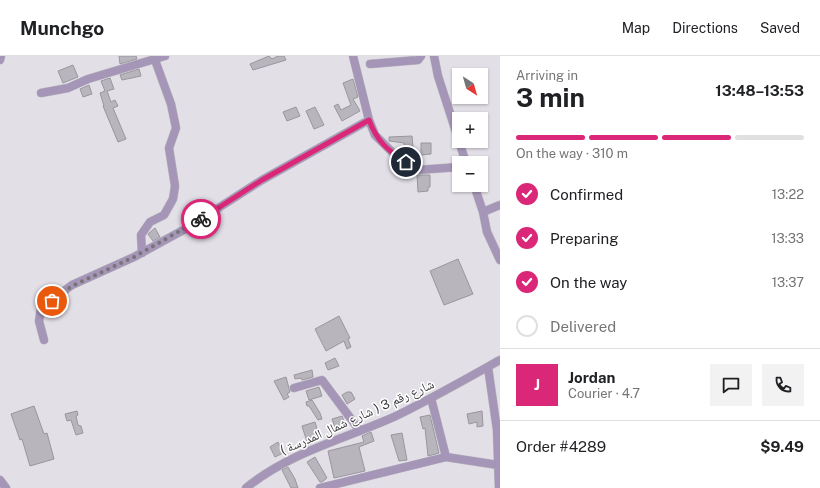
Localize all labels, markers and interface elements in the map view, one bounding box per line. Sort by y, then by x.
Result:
text: Munchgo [20,17,104,39]
text: Map [622,20,650,36]
text: Directions [672,20,738,36]
text: Saved [760,20,800,36]
north arrow [452,68,488,104]
map controls [452,68,488,192]
text: Arriving in [516,68,578,83]
text: 3 min [516,82,585,113]
text: 13:48–13:53 [715,82,804,99]
button: + [452,112,488,148]
pin [389,145,423,179]
text: On the way · 310 m [516,146,628,161]
icon: home [395,151,417,173]
button: − [452,156,488,192]
icon: check [516,183,538,205]
text: Confirmed [550,186,623,203]
text: 13:22 [772,187,804,202]
courier [181,199,221,239]
icon: bike [190,208,212,230]
icon: check [516,227,538,249]
text: Preparing [550,230,619,247]
text: 13:33 [771,231,804,246]
icon: check [516,271,538,293]
text: On the way [550,274,627,291]
text: 13:37 [772,275,804,290]
pin [35,284,69,318]
icon: bag [41,290,63,312]
text: Delivered [550,318,616,335]
button: chat [710,364,752,406]
button: phone [762,364,804,406]
text: Jordan [568,369,615,386]
street label: شارع رقم 3 ( شارع شمال المدرسة ) [278,376,437,460]
text: J [534,376,540,393]
text: Courier · 4.7 [568,386,640,401]
text: Order #4289 [516,438,606,455]
text: $9.49 [760,438,804,455]

